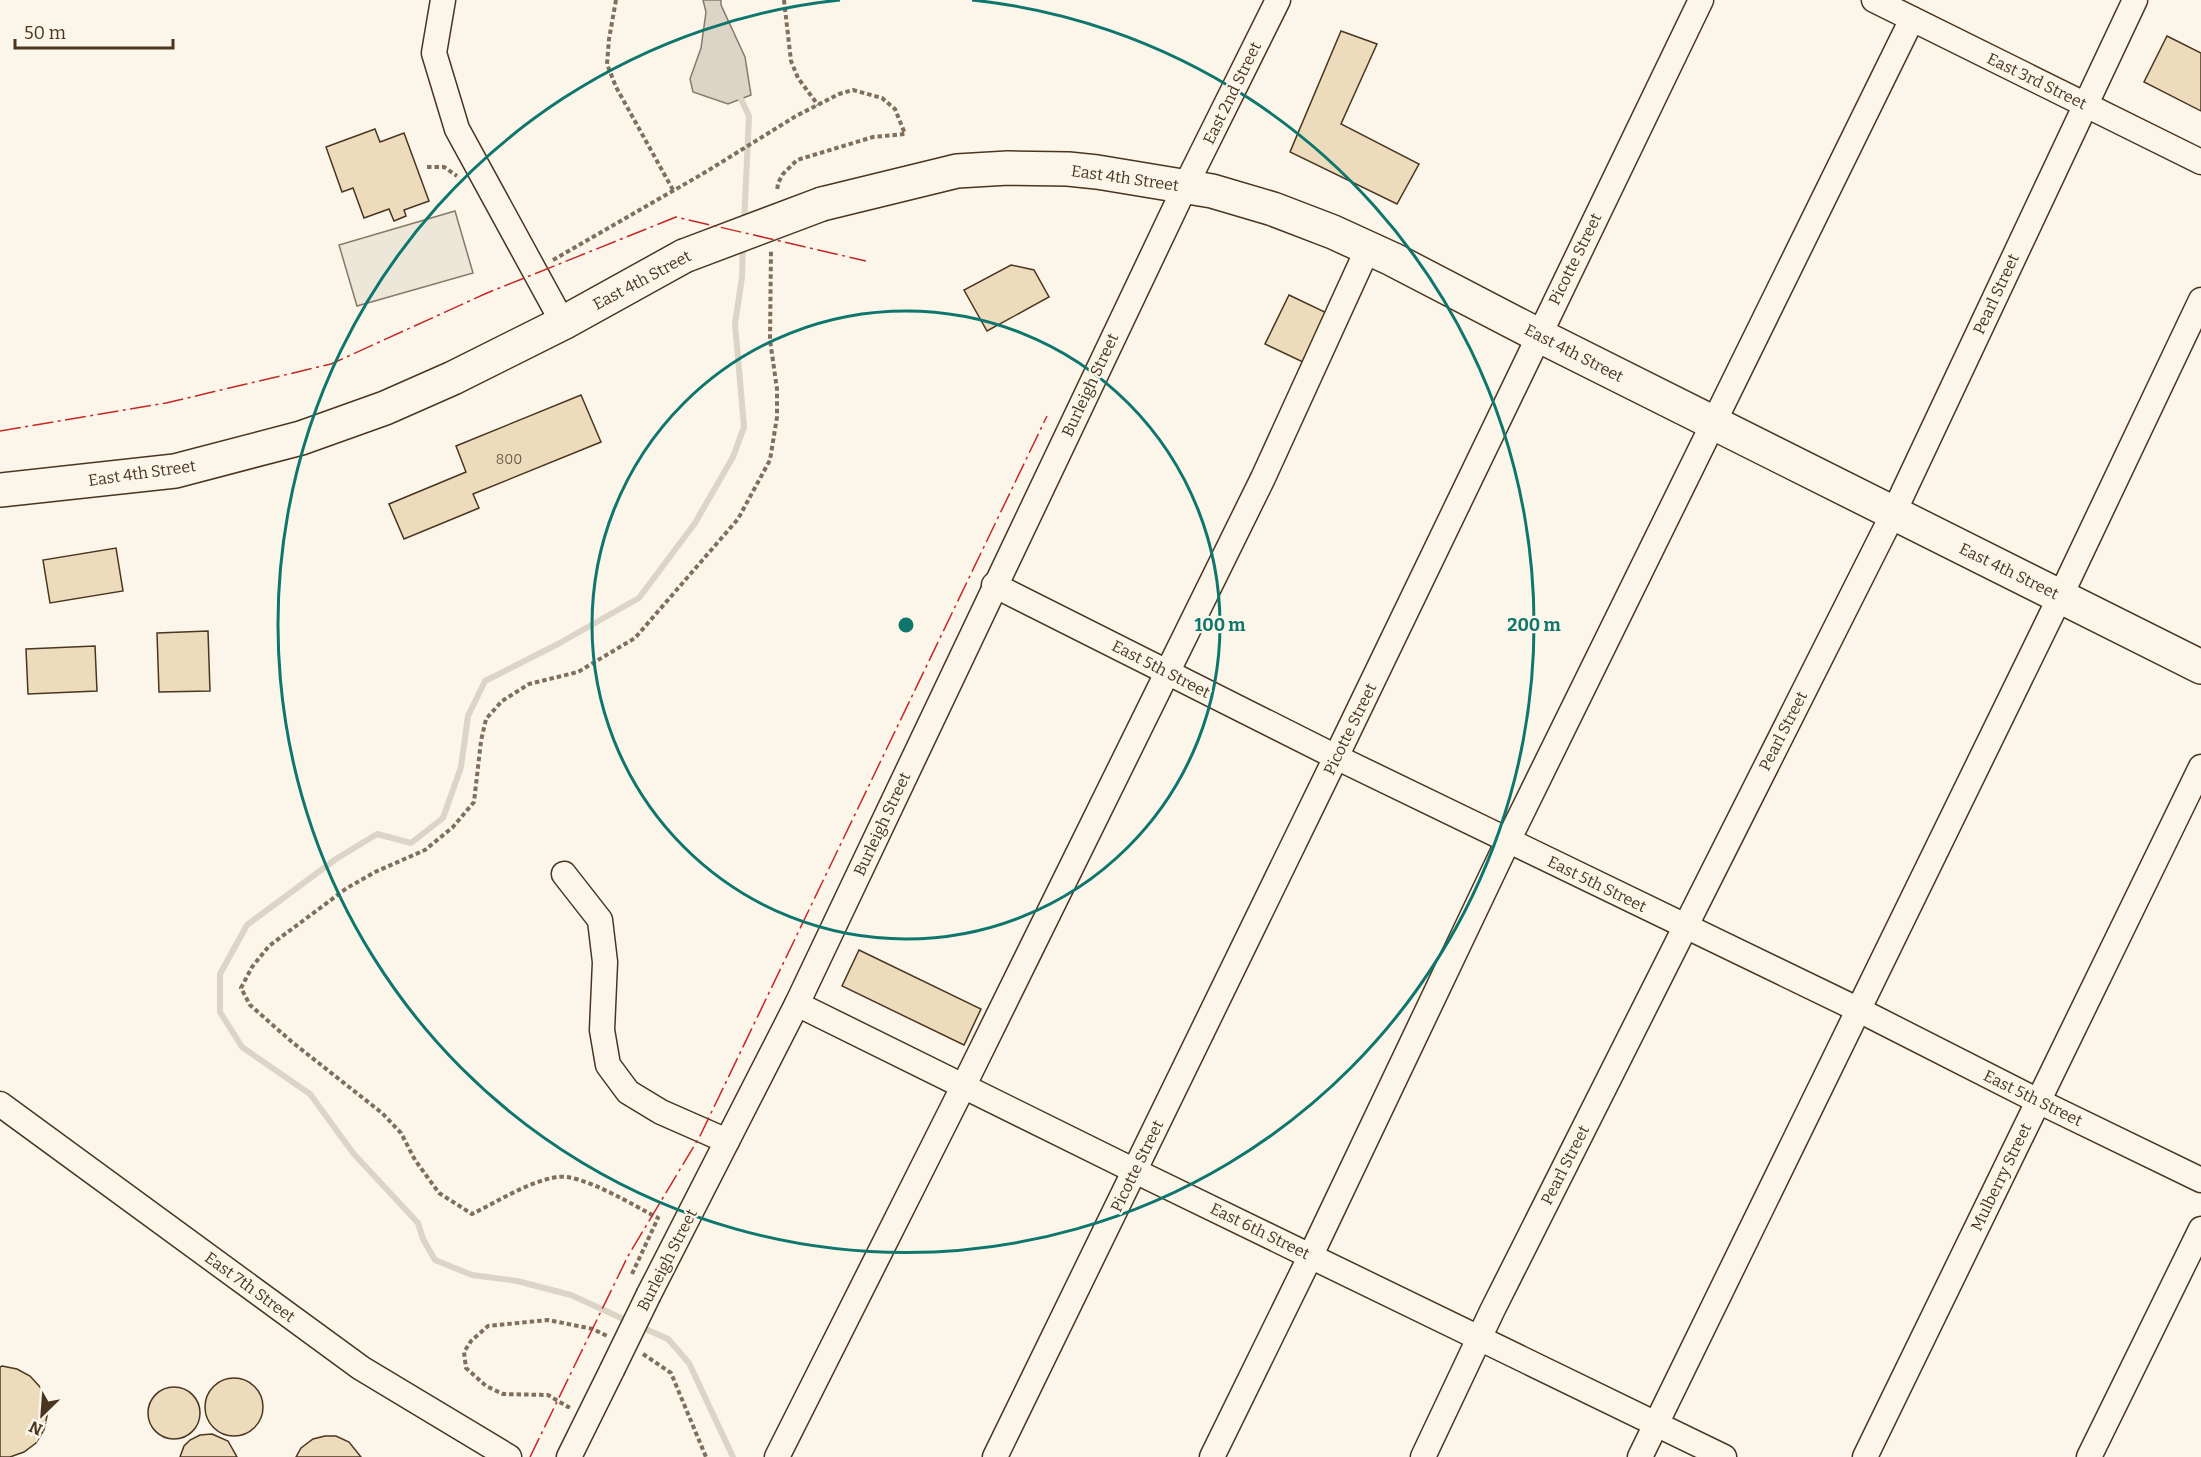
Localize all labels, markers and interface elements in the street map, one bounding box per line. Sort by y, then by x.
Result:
scale bar [15,12,172,50]
text: 50 m [24,22,66,44]
street label: East 2nd Street [1199,38,1265,147]
street label: East 3rd Street [1984,49,2090,113]
street label: East 4th Street [1070,161,1180,195]
street label: Picotte Street [1545,210,1605,308]
street label: East 4th Street [590,246,694,314]
street label: Pearl Street [1969,251,2023,337]
street label: East 4th Street [1521,320,1627,386]
street label: Burleigh Street [1058,330,1122,440]
house number: 800 [496,451,522,468]
street label: East 4th Street [87,456,197,490]
street label: East 4th Street [1956,539,2062,603]
text: 100 m [1194,614,1246,636]
text: 200 m [1507,614,1561,636]
centre of rings [896,615,916,635]
street label: East 5th Street [1109,636,1213,702]
street label: Picotte Street [1320,680,1380,778]
street label: Pearl Street [1755,688,1811,774]
street label: Burleigh Street [850,769,914,879]
street label: East 5th Street [1545,852,1650,916]
street label: East 5th Street [1981,1066,2086,1130]
street label: Picotte Street [1107,1117,1167,1215]
street label: Mulberry Street [1967,1120,2035,1234]
street label: Pearl Street [1537,1122,1593,1208]
street label: East 6th Street [1207,1199,1313,1263]
street label: Burleigh Street [633,1206,701,1314]
street label: East 7th Street [201,1248,299,1326]
north arrow [12,1385,72,1445]
text: N [26,1417,45,1439]

